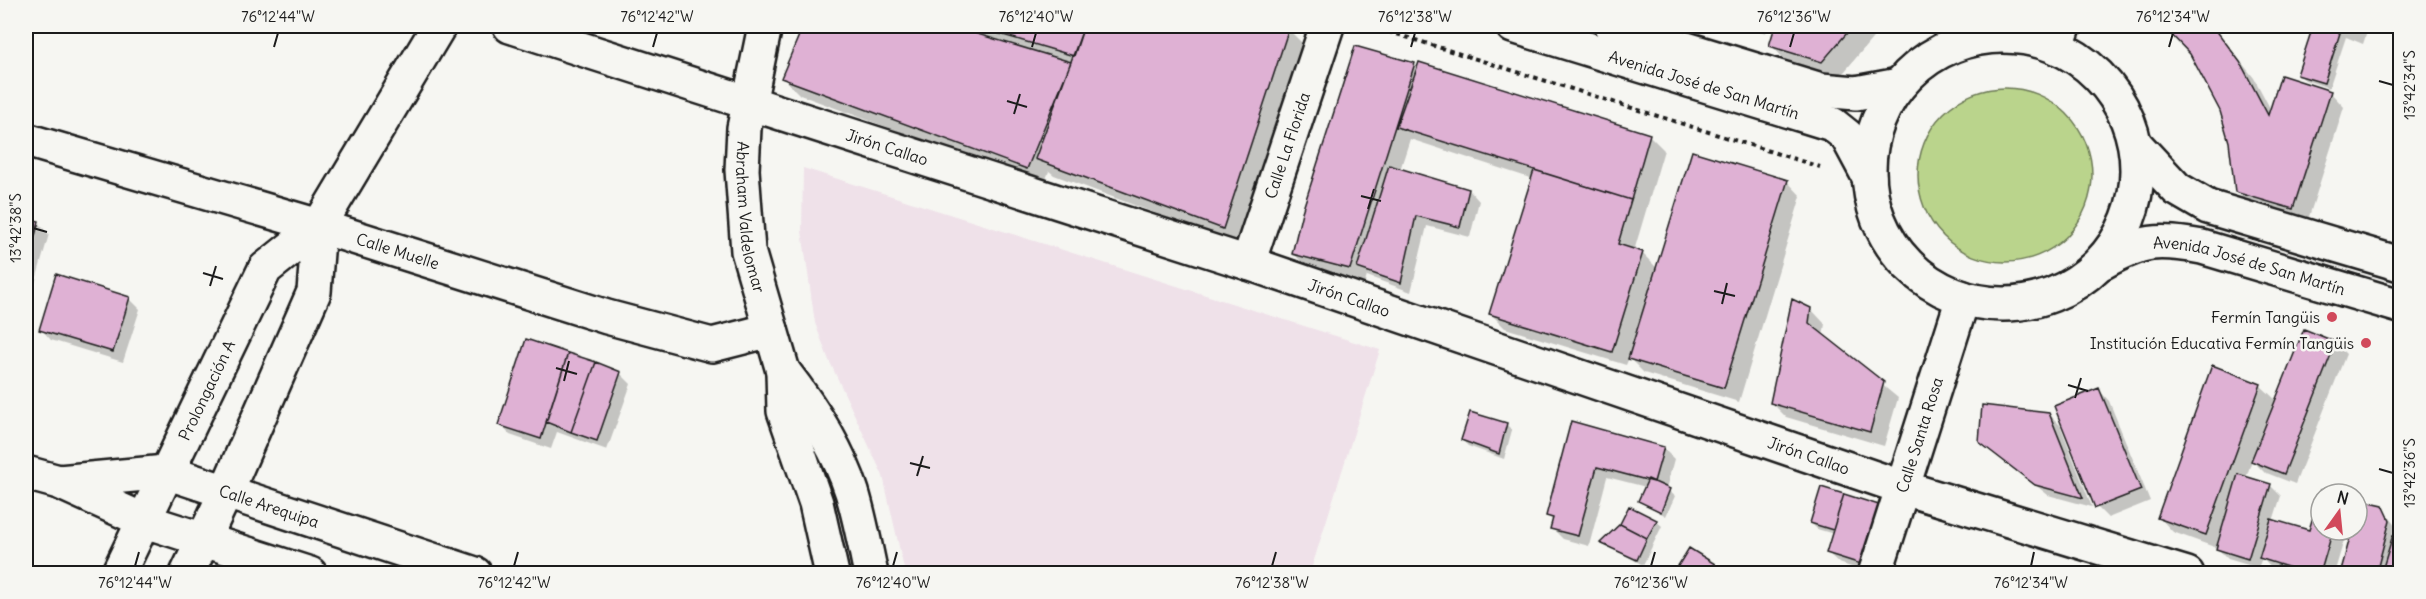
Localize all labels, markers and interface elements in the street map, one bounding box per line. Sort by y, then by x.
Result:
text: 76°12'44"W [241,7,315,26]
text: 76°12'42"W [620,7,694,26]
text: 76°12'40"W [999,7,1074,26]
text: 76°12'38"W [1378,7,1452,26]
text: 76°12'36"W [1757,7,1831,26]
text: 76°12'34"W [2136,7,2210,26]
street label: Avenida José de San Martín [1606,46,1802,123]
text: 13°42'34"S [2400,50,2419,120]
street label: Calle La Florida [1260,90,1314,201]
street label: Jirón Callao [843,125,931,170]
street label: Abraham Valdelomar [732,141,770,296]
text: 13°42'38"S [6,193,25,263]
street label: Calle Muelle [354,228,442,273]
street label: Avenida José de San Martín [2152,232,2348,299]
street label: Jirón Callao [1306,274,1393,321]
place label: Fermín Tangüis [2211,307,2320,327]
marker: Fermín Tangüis [2325,310,2339,324]
place label: Institución Educativa Fermín Tangüis [2090,333,2354,353]
marker: Institución Educativa Fermín Tangüis [2359,336,2373,350]
street label: Prolongación A [174,337,239,444]
street label: Calle Santa Rosa [1892,375,1947,495]
street label: Jirón Callao [1765,432,1852,479]
text: 13°42'36"S [2400,438,2419,508]
street label: Calle Arequipa [216,480,322,532]
north arrow [2309,482,2369,542]
text: N [2335,486,2351,509]
text: 76°12'44"W [98,573,172,592]
text: 76°12'42"W [477,573,551,592]
text: 76°12'40"W [856,573,931,592]
text: 76°12'38"W [1235,573,1309,592]
text: 76°12'36"W [1614,573,1688,592]
text: 76°12'34"W [1994,573,2068,592]

